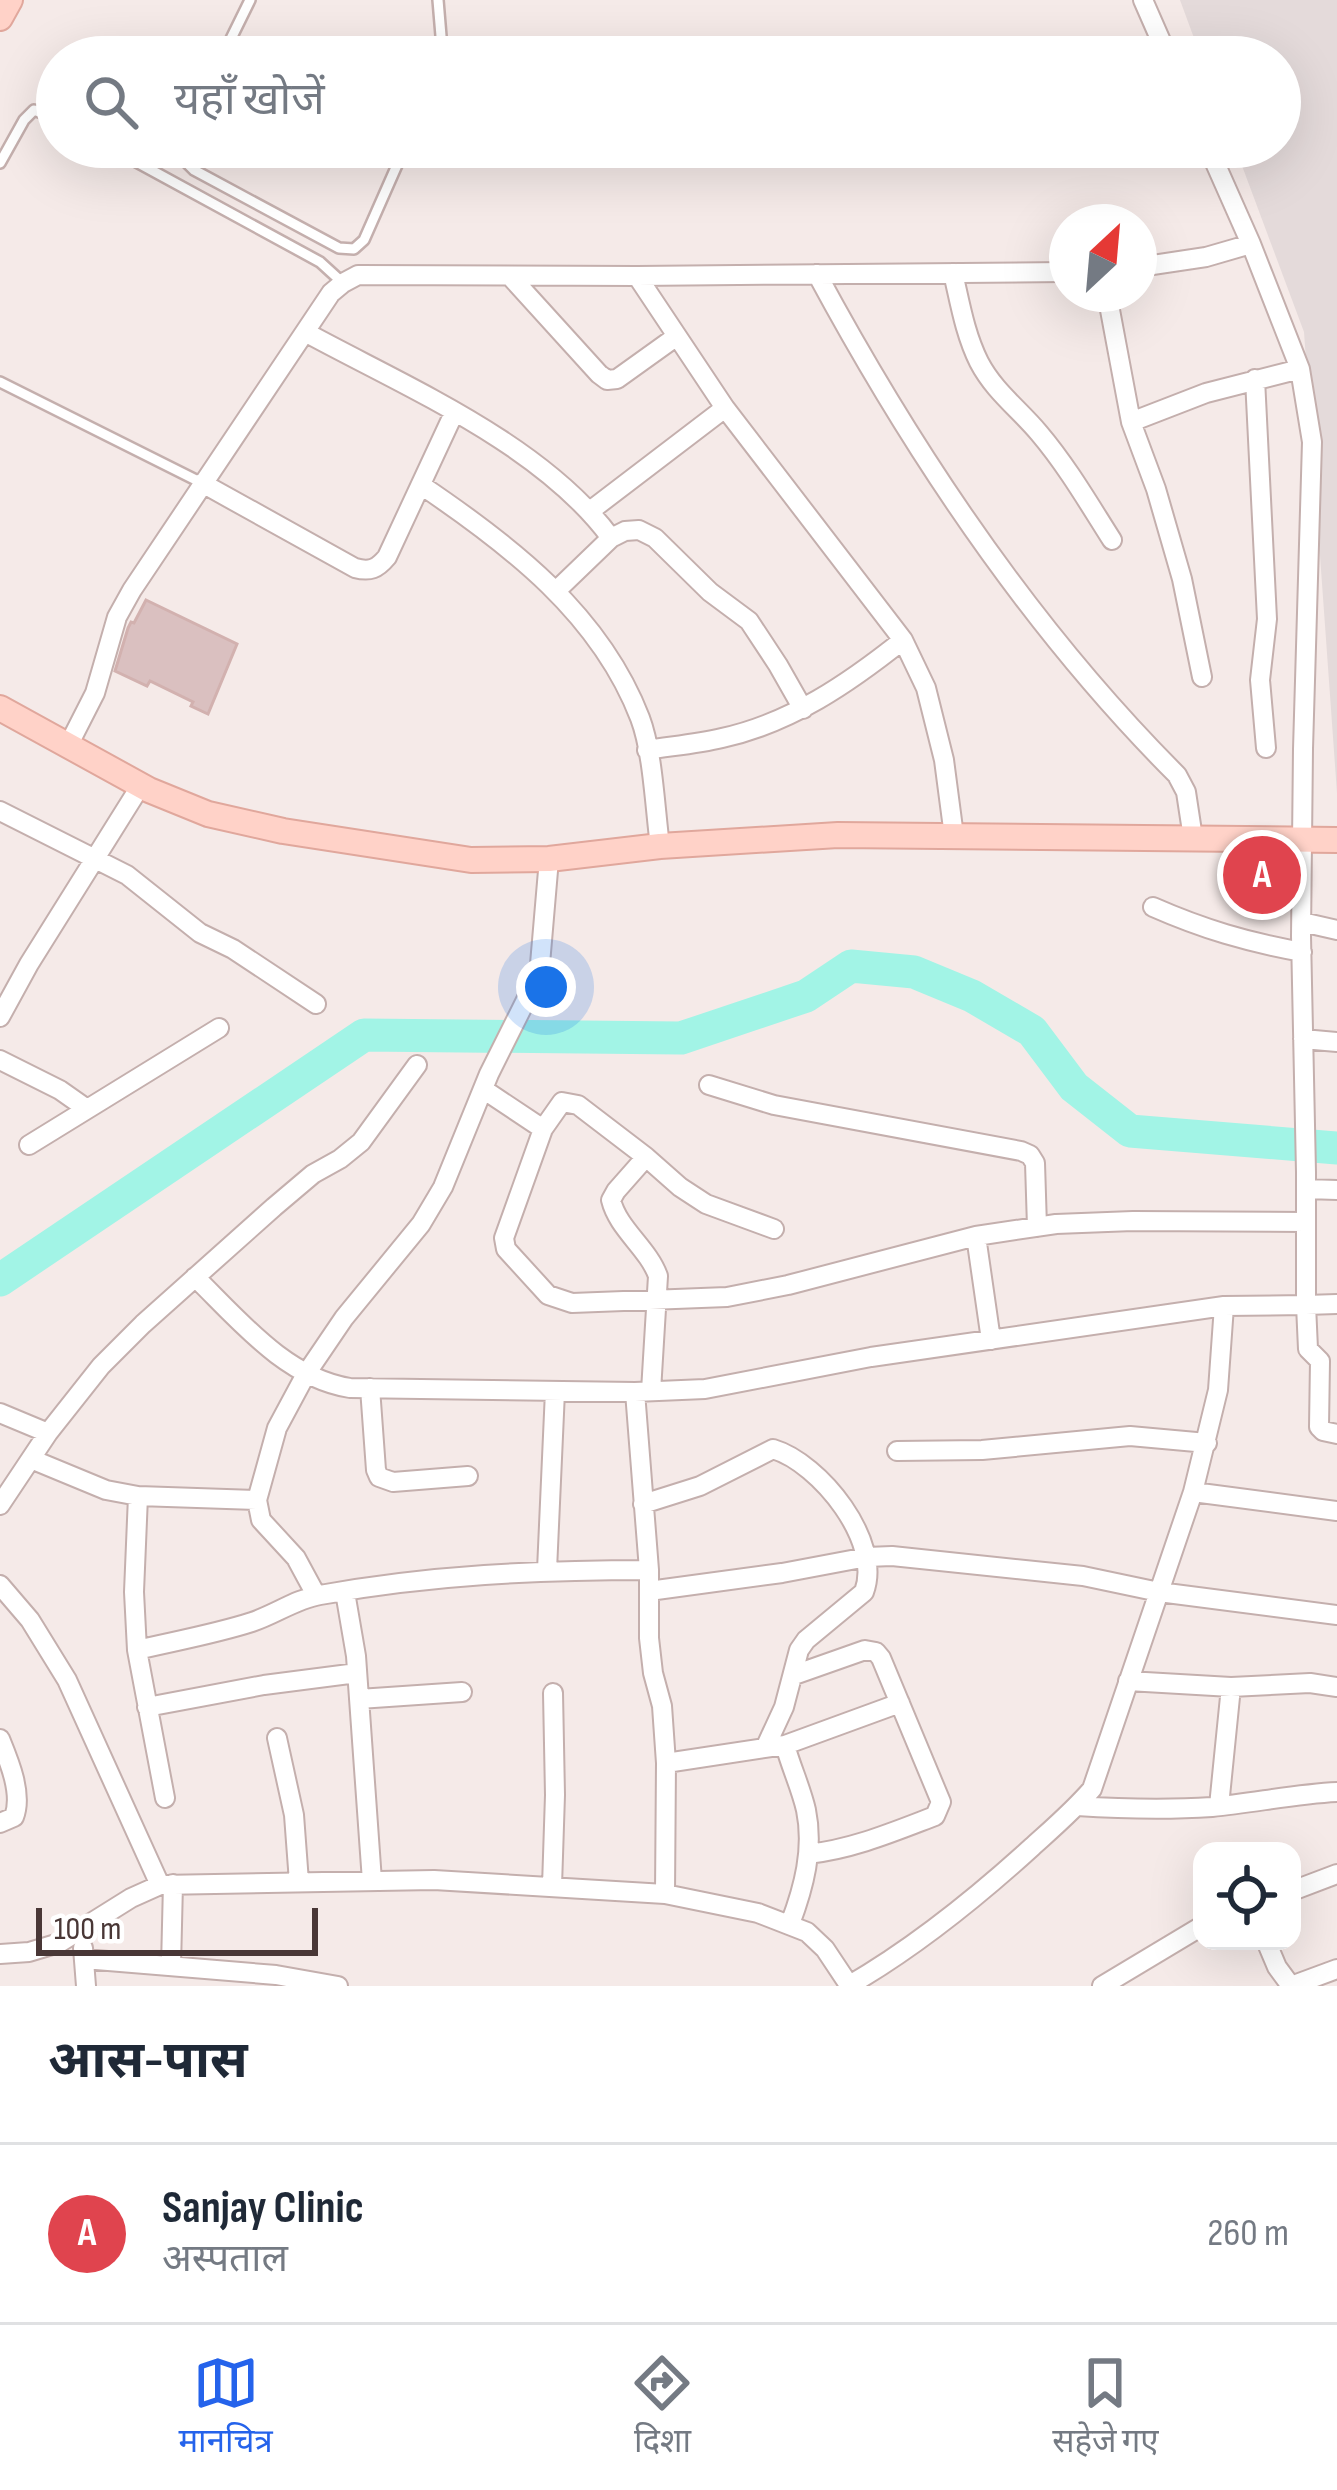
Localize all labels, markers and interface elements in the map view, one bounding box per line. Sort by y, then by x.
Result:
search box [36,36,1301,168]
icon: search [78,69,144,135]
text: यहाँ खोजें [174,73,325,128]
north arrow [1049,204,1157,312]
pin: A [1223,830,1301,920]
your location [516,957,576,1017]
map controls [1193,1842,1301,1950]
button: locate [1193,1842,1301,1950]
scale bar [36,1902,318,1955]
text: 100 m [54,1909,121,1949]
text: आस-पास [48,2031,248,2092]
text: Sanjay Clinic [162,2181,364,2236]
text: A [78,2210,96,2257]
text: 260 m [1207,2210,1289,2257]
text: अस्पताल [162,2236,288,2283]
tab: मानचित्र [178,2350,273,2465]
tab: दिशा [629,2350,695,2465]
tab: सहेजे गए [1052,2350,1159,2465]

